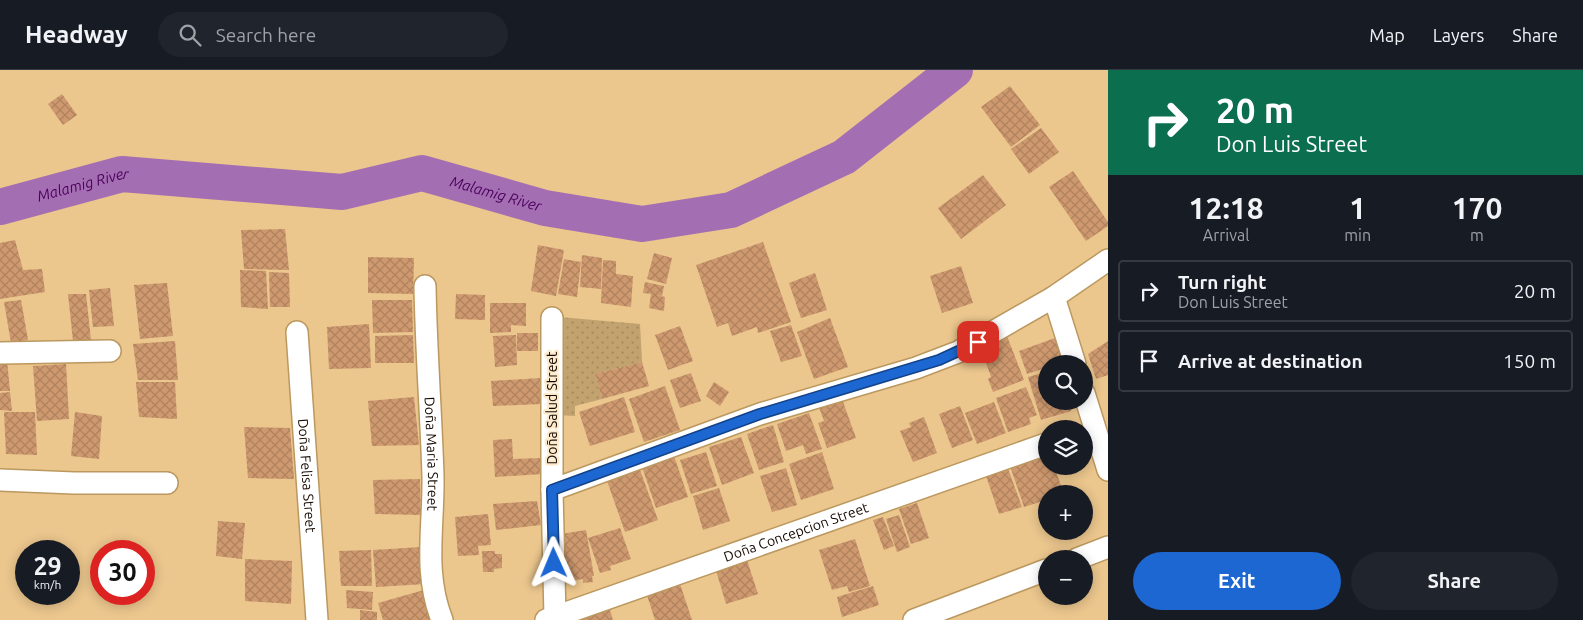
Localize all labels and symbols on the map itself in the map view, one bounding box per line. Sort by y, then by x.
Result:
water label: Malamig River [35,165,131,205]
water label: Malamig River [448,172,545,215]
pin [957,321,999,363]
street label: Doña Salud Street [544,351,560,465]
street label: Doña Maria Street [421,396,441,512]
street label: Doña Felisa Street [295,418,319,534]
street label: Doña Concepcion Street [722,499,871,565]
position arrow [527,536,579,588]
speed limit sign: 30 [90,540,155,605]

